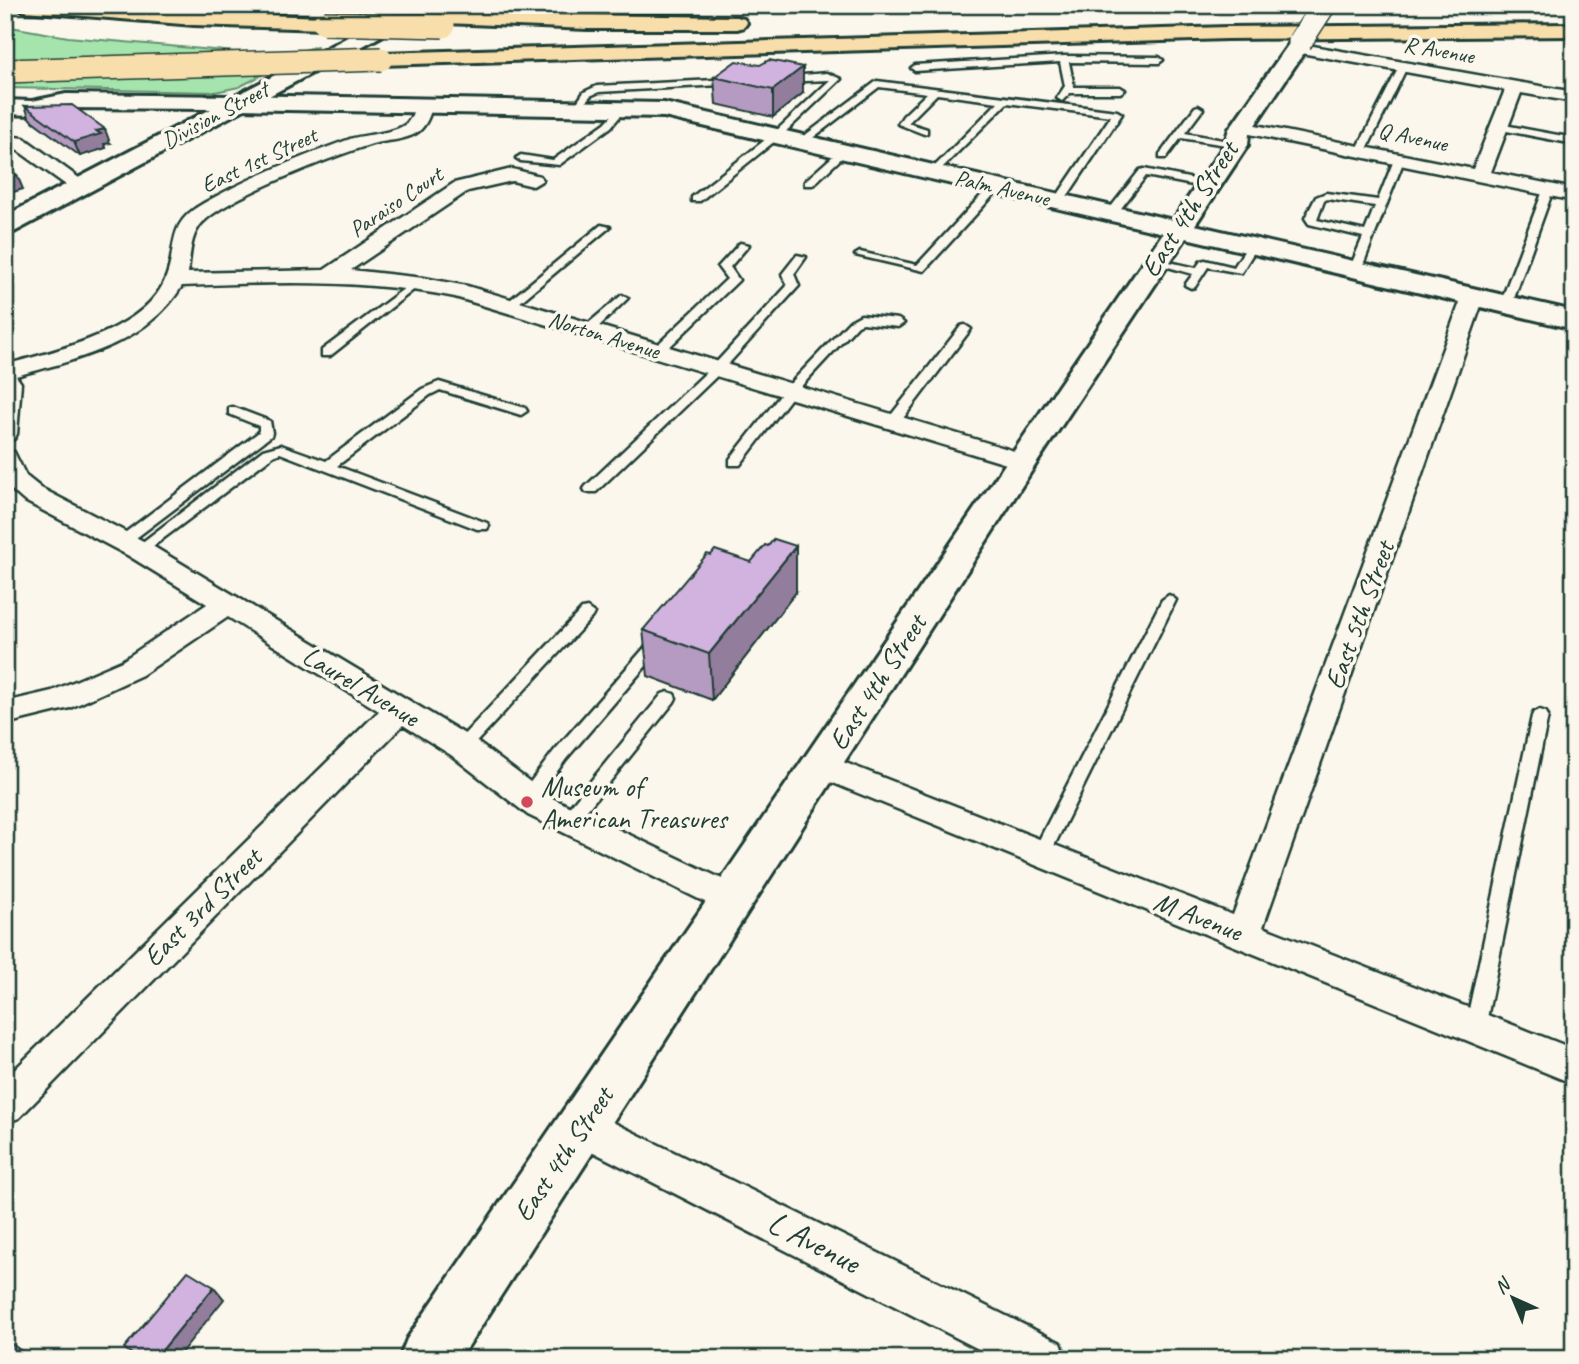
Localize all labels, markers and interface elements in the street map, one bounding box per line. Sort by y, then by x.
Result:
street label: R Avenue [1402,30,1478,71]
street label: Division Street [157,73,276,155]
street label: Q Avenue [1376,116,1452,159]
street label: East 1st Street [197,120,324,199]
street label: East 4th Street [1132,132,1247,283]
street label: Paraiso Court [344,159,450,244]
street label: Palm Avenue [952,163,1054,213]
street label: Norton Avenue [545,304,665,366]
street label: East 5th Street [1316,534,1403,694]
street label: East 4th Street [820,605,935,756]
street label: Laurel Avenue [296,638,427,735]
place label: Museum of American Treasures [541,769,729,836]
marker: Museum of American Treasures [519,794,535,810]
street label: East 3rd Street [135,838,271,974]
street label: M Avenue [1149,883,1249,949]
street label: East 4th Street [505,1078,622,1228]
street label: L Avenue [761,1201,869,1284]
north arrow [1478,1262,1548,1332]
text: N [1489,1272,1517,1299]

